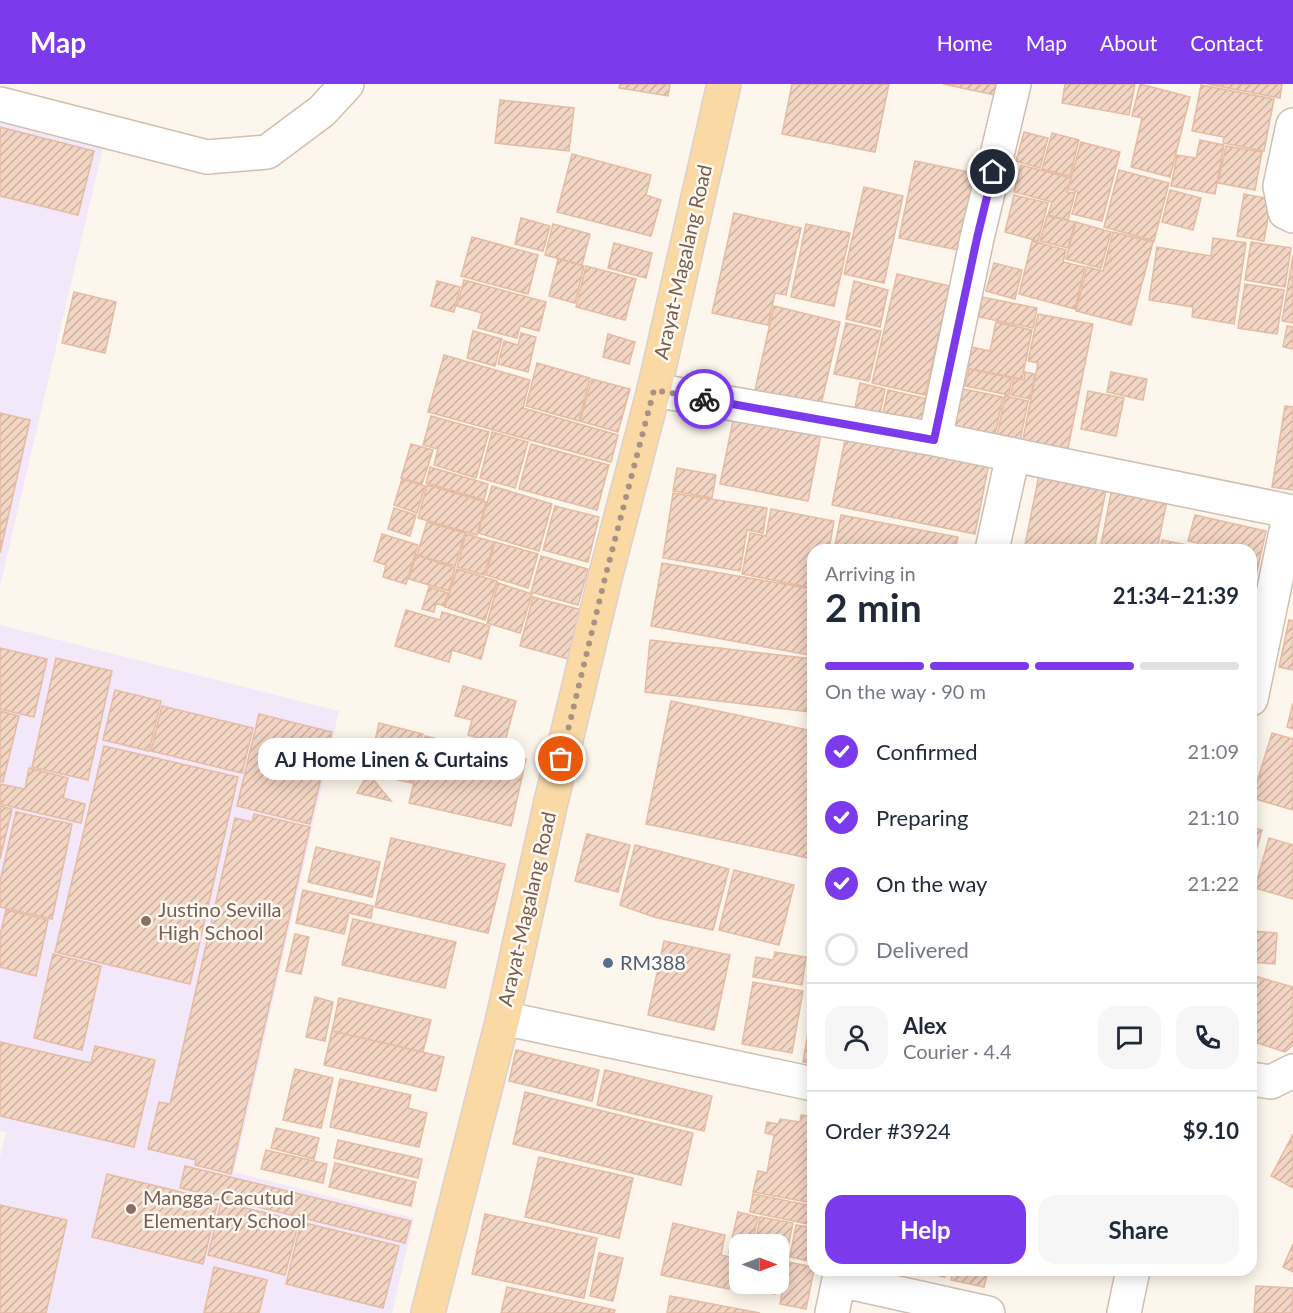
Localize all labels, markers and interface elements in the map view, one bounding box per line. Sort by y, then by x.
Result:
text: Map [30,25,86,59]
text: Home [937,30,993,55]
text: Map [1026,30,1067,55]
text: About [1100,30,1157,55]
text: Contact [1190,30,1263,55]
pin [967,146,1018,197]
icon: home [976,155,1009,188]
street label: Arayat-Magalang Road [648,162,716,361]
courier [674,369,734,429]
icon: bike [688,383,721,416]
text: Arriving in [825,561,916,585]
text: 21:34–21:39 [1113,582,1239,609]
text: 2 min [825,584,922,630]
text: On the way · 90 m [825,679,986,703]
pin [535,733,586,784]
icon: check [825,735,858,768]
callout: AJ Home Linen & Curtains [258,738,525,780]
text: Confirmed [876,738,978,765]
text: 21:09 [1188,739,1239,763]
icon: bag [544,742,577,775]
text: AJ Home Linen & Curtains [275,747,508,771]
icon: check [825,801,858,834]
text: Preparing [876,804,968,831]
text: 21:10 [1188,805,1239,829]
street label: Arayat-Magalang Road [492,809,560,1008]
icon: check [825,867,858,900]
text: On the way [876,870,987,897]
text: 21:22 [1188,871,1239,895]
place label: Justino Sevilla High School [158,897,282,944]
marker: Justino Sevilla High School [139,914,153,928]
text: Delivered [876,936,969,963]
place label: RM388 [620,950,686,974]
marker: RM388 [601,956,615,970]
button: person [825,1006,888,1069]
button: chat [1098,1006,1161,1069]
button: phone [1176,1006,1239,1069]
text: Alex [903,1012,947,1039]
text: Courier · 4.4 [903,1039,1012,1063]
text: Order #3924 [825,1117,951,1144]
text: $9.10 [1183,1117,1239,1144]
place label: Mangga-Cacutud Elementary School [143,1185,306,1232]
button: Help [825,1195,1026,1264]
button: Share [1038,1195,1239,1264]
marker: Mangga-Cacutud Elementary School [124,1202,138,1216]
north arrow [729,1234,789,1294]
map controls [729,1234,789,1294]

